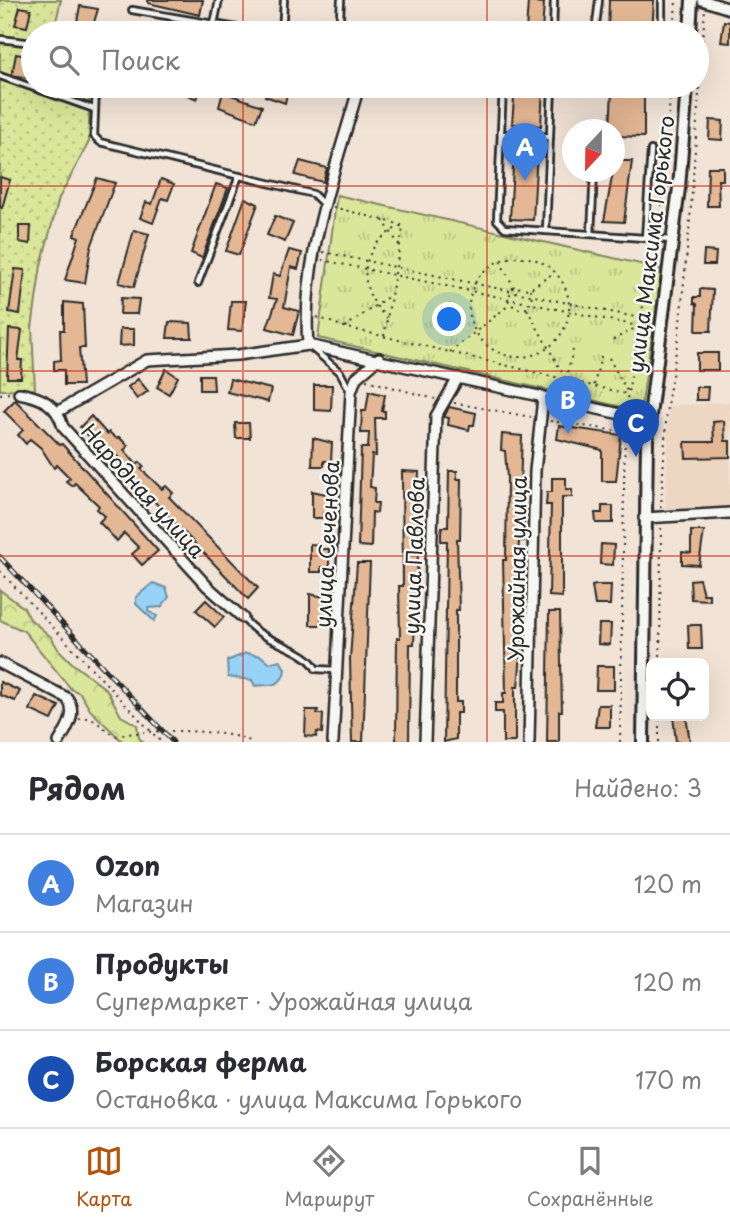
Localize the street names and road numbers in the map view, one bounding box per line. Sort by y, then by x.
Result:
street label: улица Максима Горького [618,113,682,375]
street label: Народная улица [75,415,214,565]
street label: улица Сеченова [306,459,346,629]
street label: Урожайная улица [498,475,534,662]
street label: улица Павлова [394,477,432,635]

